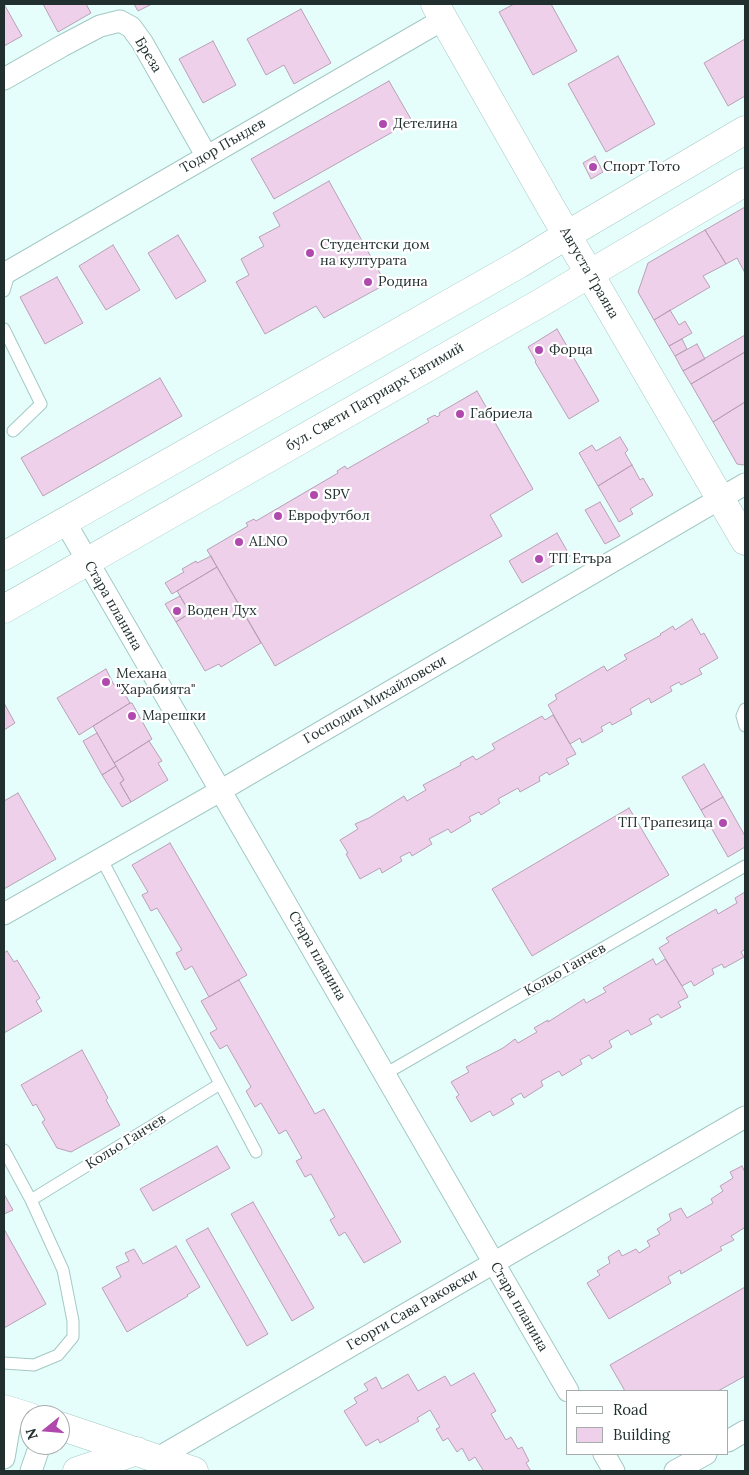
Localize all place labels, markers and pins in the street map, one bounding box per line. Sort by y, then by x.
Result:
place label: Детелина [393,116,458,132]
marker: Детелина [377,118,389,130]
place label: Спорт Тото [603,159,680,175]
marker: Спорт Тото [587,161,599,173]
place label: Студентски дом на културата [320,237,430,270]
marker: Студентски дом на културата [304,247,316,259]
place label: Родина [378,274,428,290]
marker: Родина [362,276,374,288]
place label: Форца [549,342,593,358]
marker: Форца [533,344,545,356]
place label: Габриела [470,406,533,422]
marker: Габриела [454,408,466,420]
place label: SPV [324,487,350,503]
marker: SPV [308,489,320,501]
place label: Еврофутбол [288,508,370,524]
marker: Еврофутбол [272,510,284,522]
place label: ALNO [249,534,288,550]
marker: ALNO [233,536,245,548]
place label: ТП Етъра [549,551,612,567]
marker: ТП Етъра [533,553,545,565]
place label: Воден Дух [187,603,257,619]
marker: Воден Дух [171,605,183,617]
place label: Механа "Харабията" [116,666,196,699]
marker: Механа "Харабията" [100,676,112,688]
place label: Марешки [142,708,206,724]
marker: Марешки [126,710,138,722]
place label: ТП Трапезица [618,815,713,831]
marker: ТП Трапезица [717,817,729,829]

